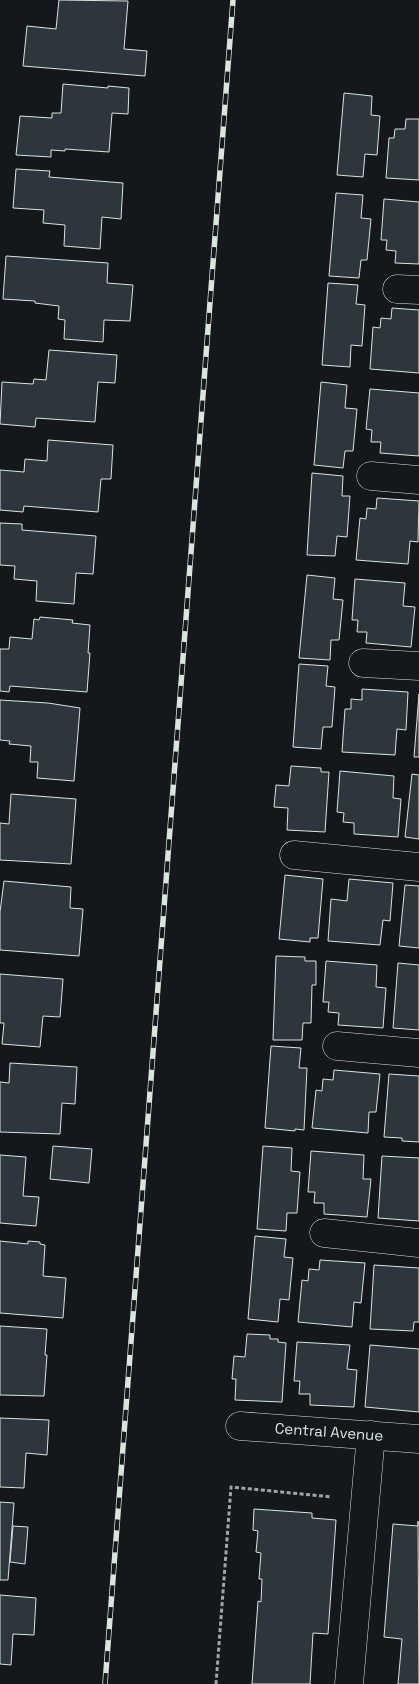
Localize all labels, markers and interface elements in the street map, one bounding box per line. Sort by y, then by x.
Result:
street label: Central Avenue [274,1418,384,1445]

